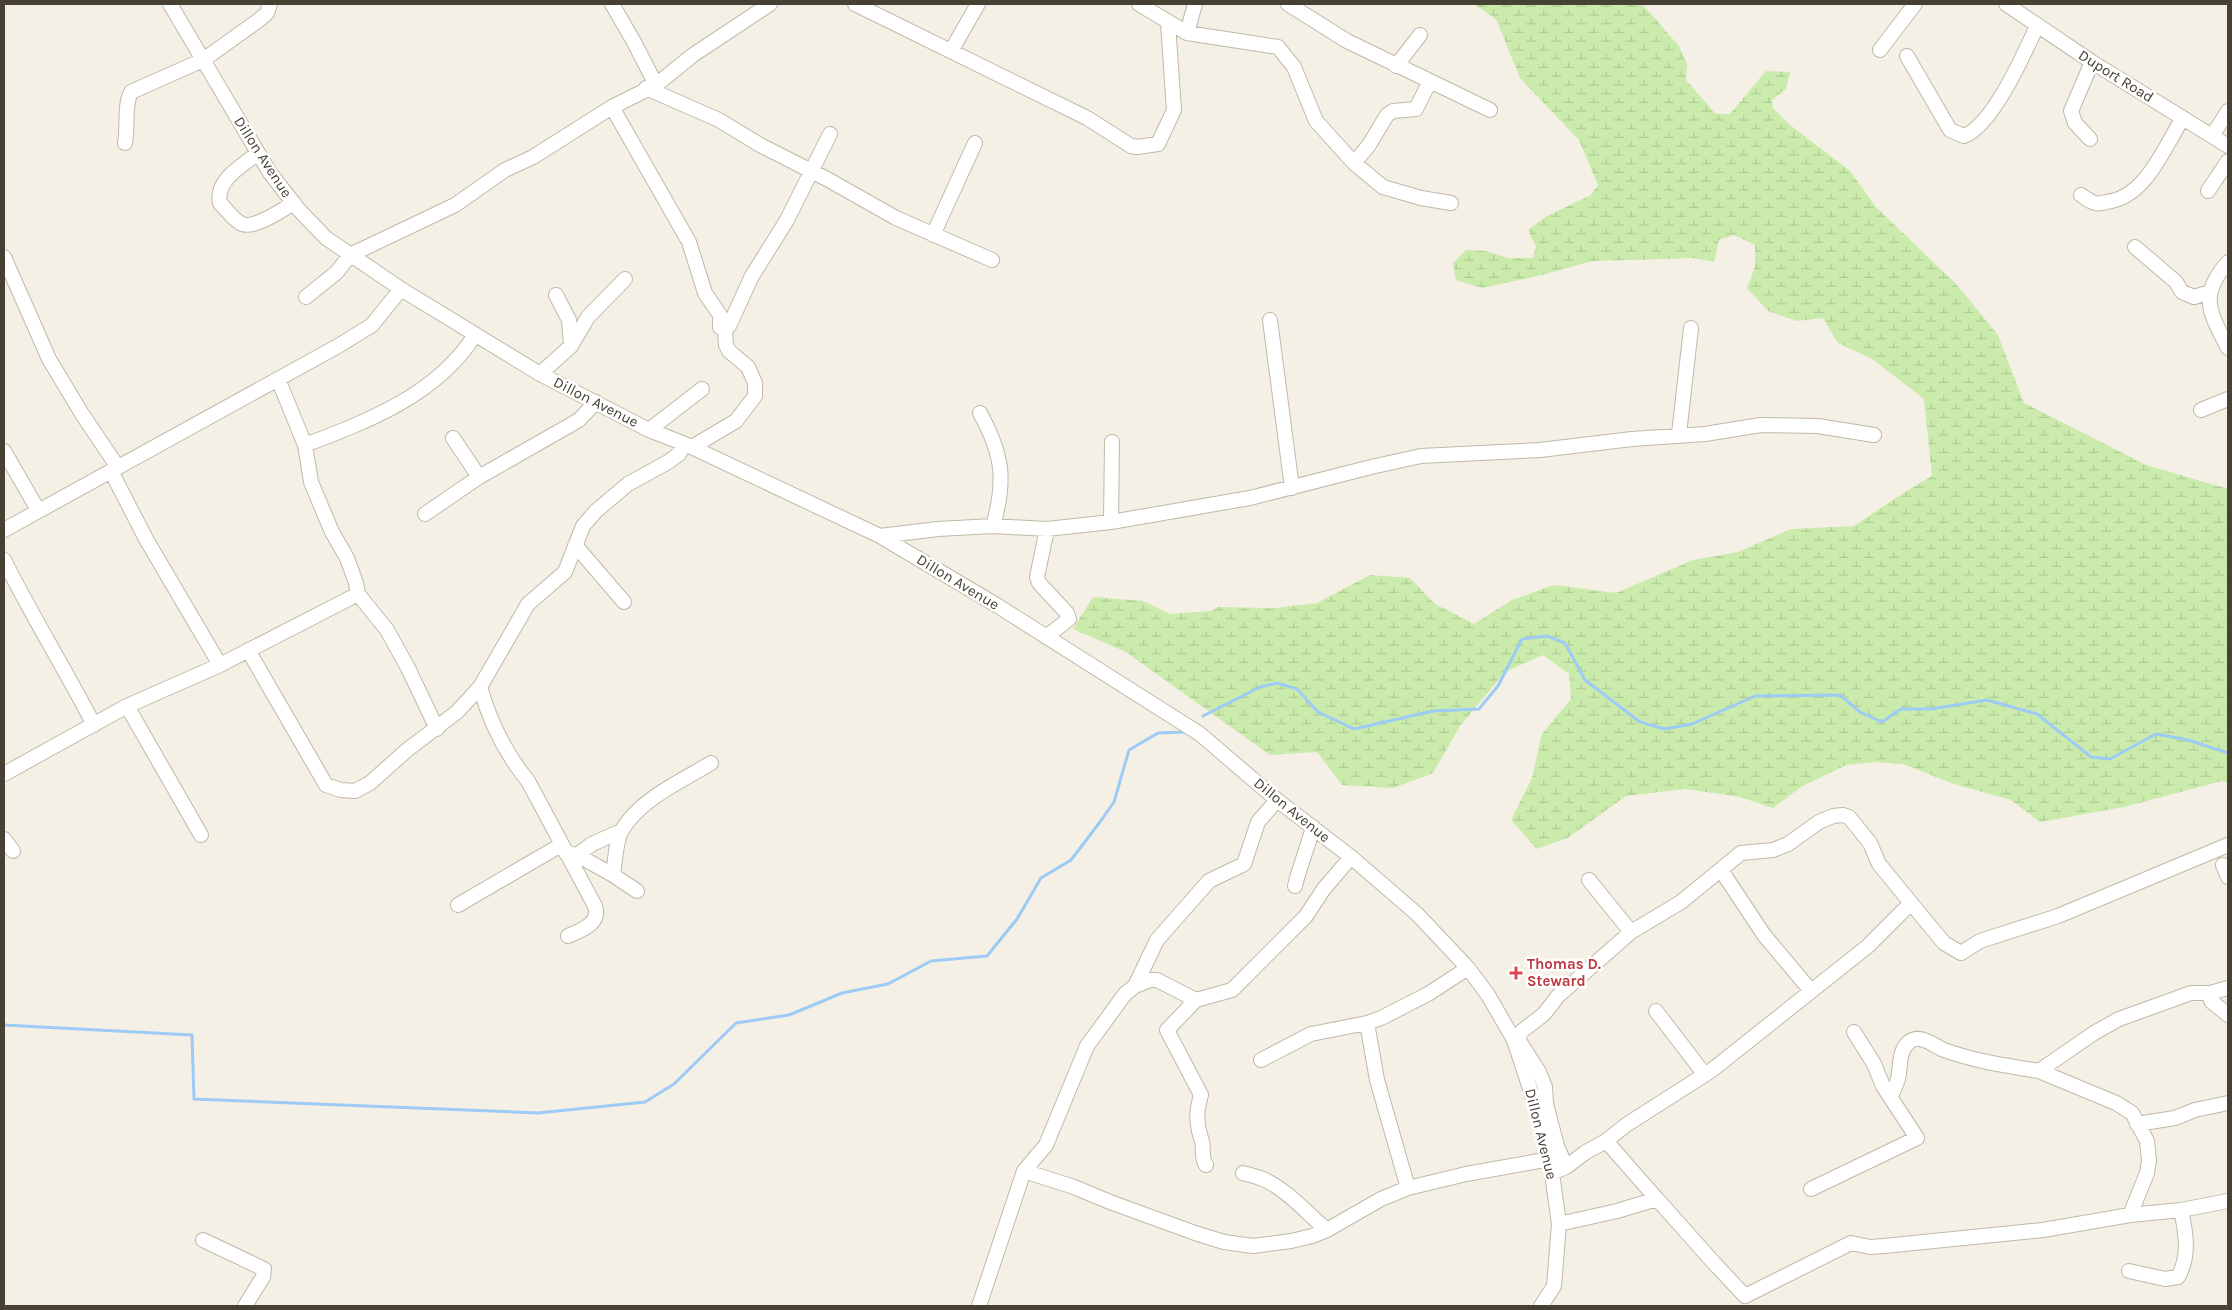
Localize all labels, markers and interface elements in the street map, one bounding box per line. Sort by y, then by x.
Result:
street label: Duport Road [2075,46,2157,106]
street label: Dillon Avenue [230,113,296,201]
street label: Dillon Avenue [551,373,641,431]
street label: Dillon Avenue [914,550,1002,614]
street label: Dillon Avenue [1250,774,1334,846]
place label: Thomas D. Steward [1527,955,1601,990]
marker: Thomas D. Steward [1509,966,1523,980]
street label: Dillon Avenue [1521,1087,1561,1181]

